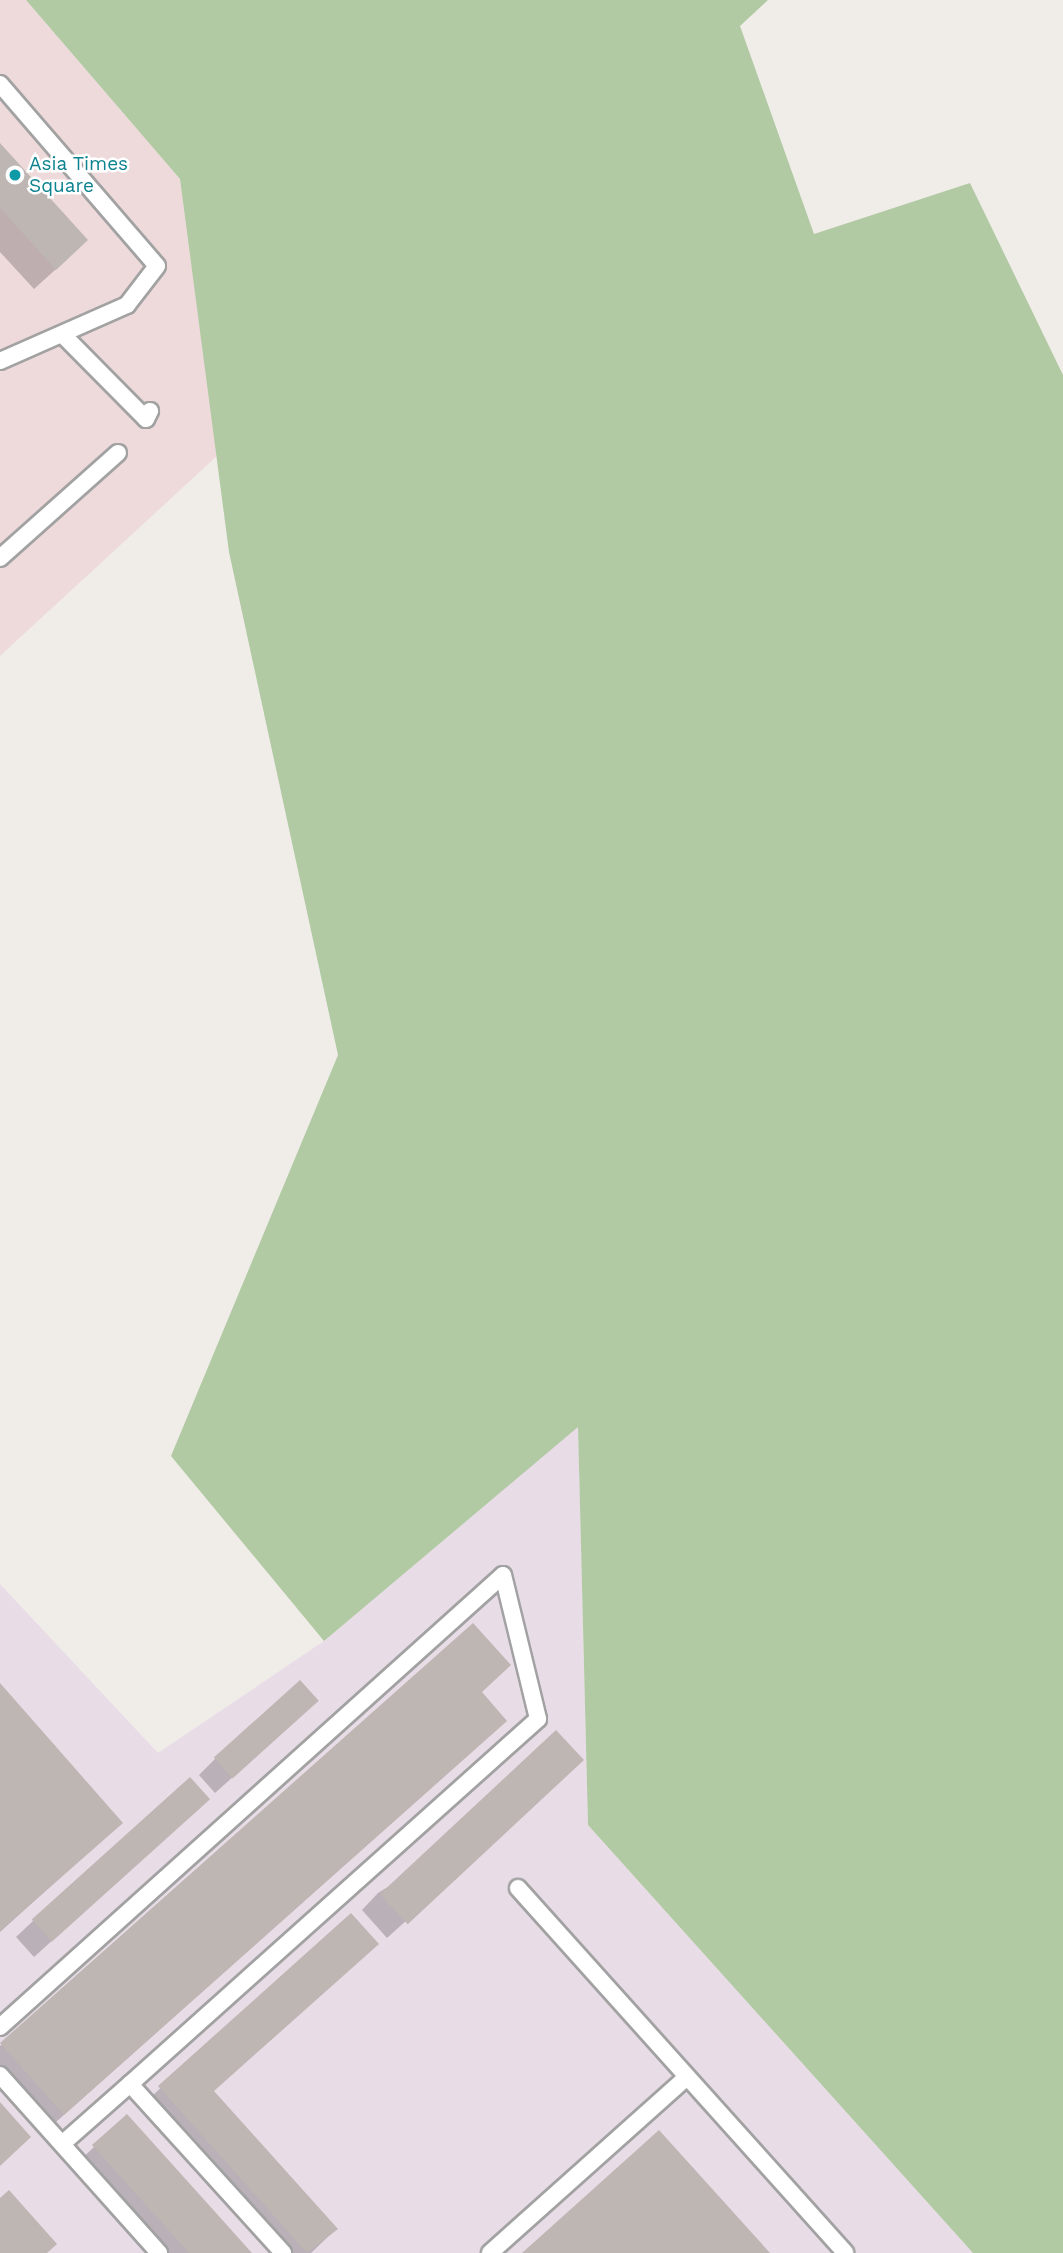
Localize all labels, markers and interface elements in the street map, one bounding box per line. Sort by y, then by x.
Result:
place label: Asia Times Square [29,153,129,197]
marker: Asia Times Square [7,167,23,183]

